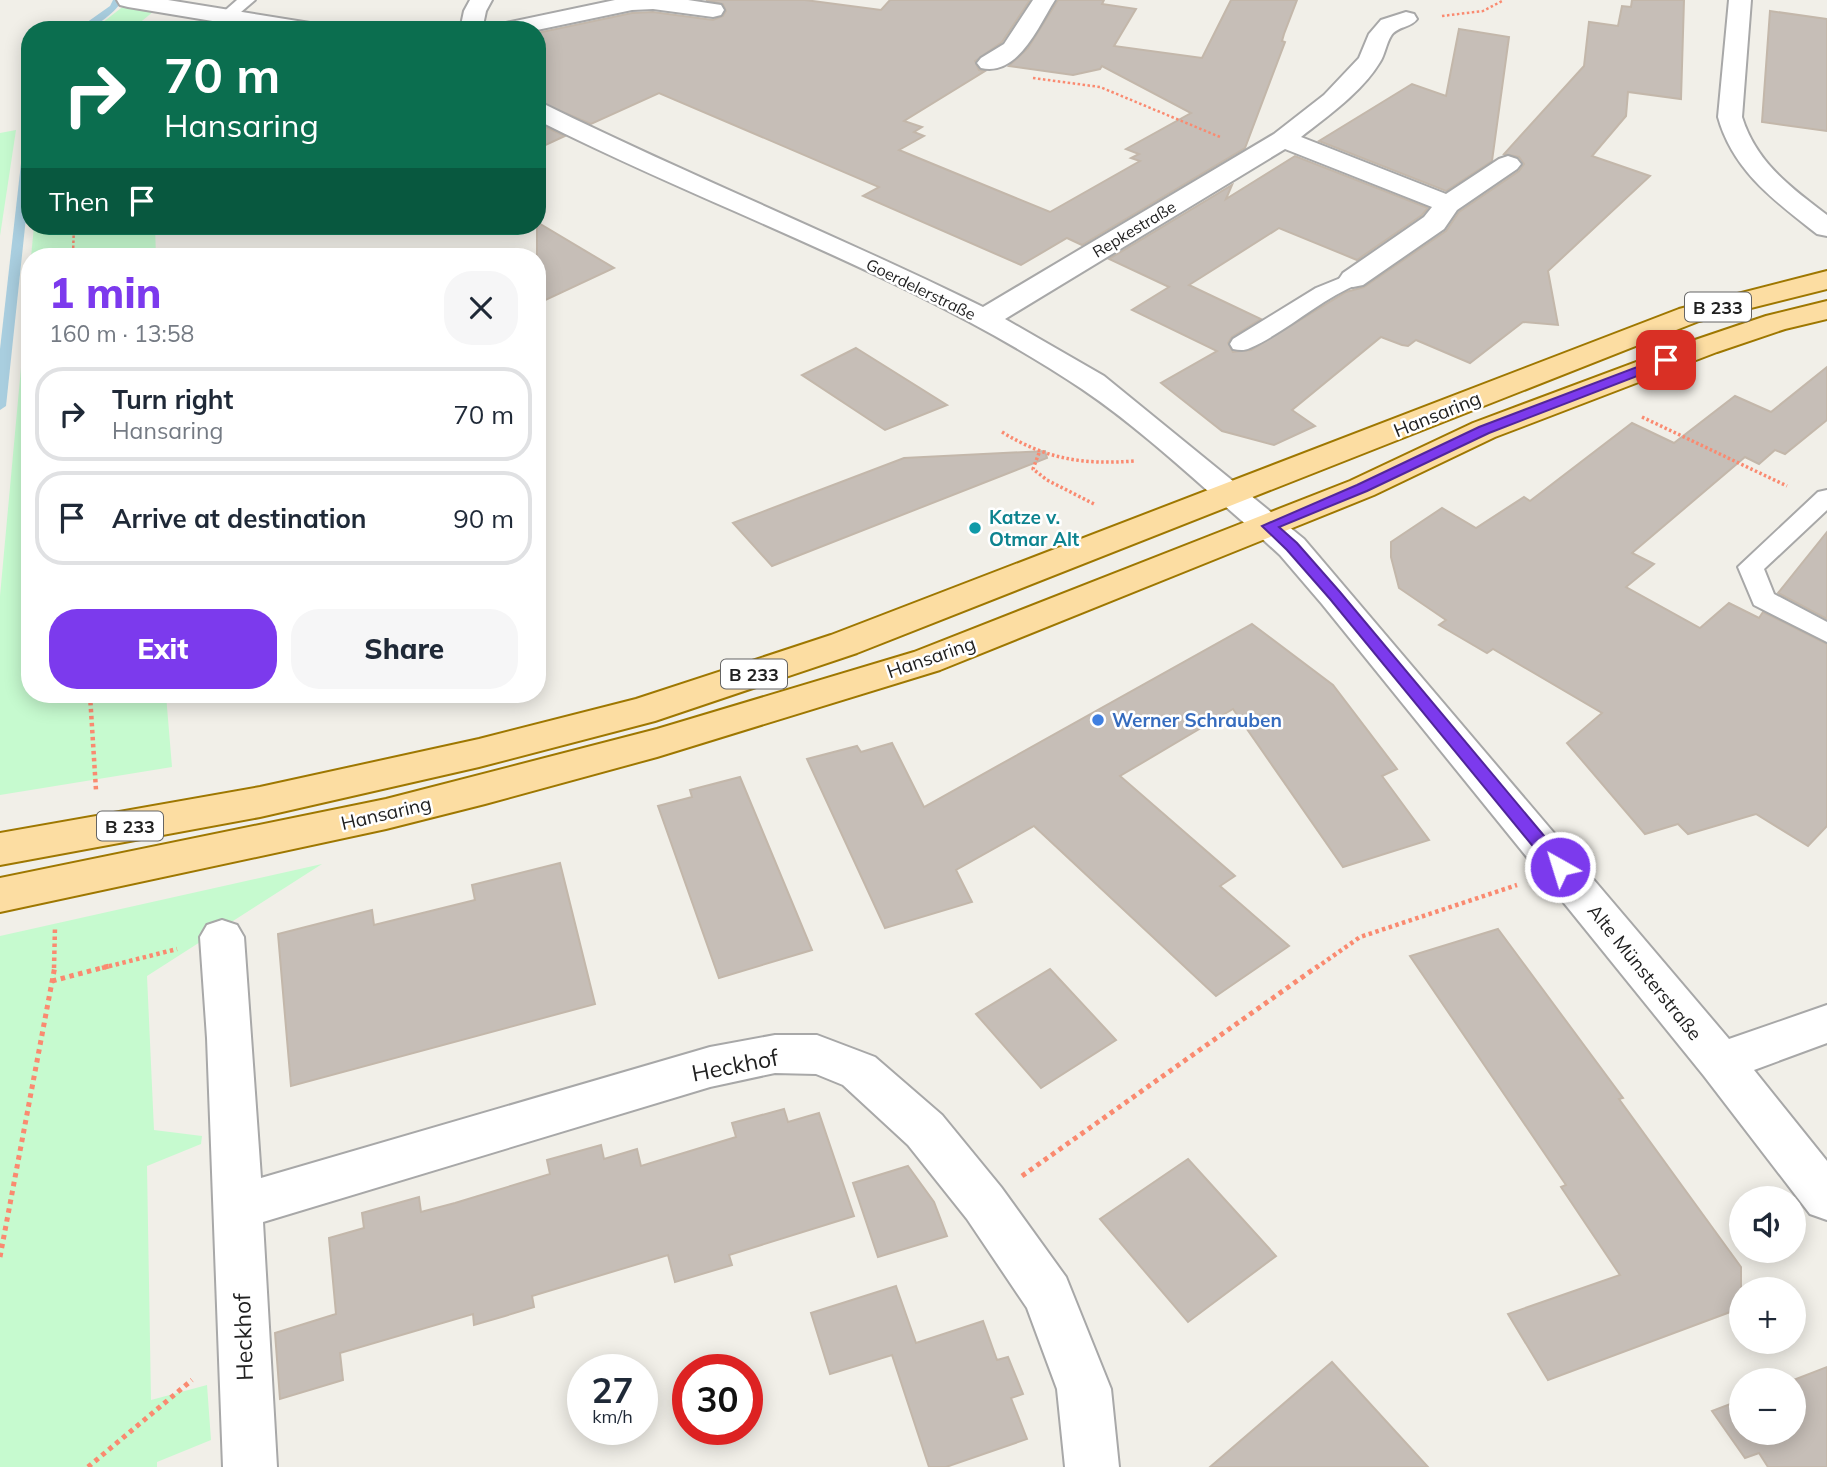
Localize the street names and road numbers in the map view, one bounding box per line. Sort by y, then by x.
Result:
street label: Repkestraße [1089,196,1179,262]
street label: Goerdelerstraße [863,254,979,324]
road number: B 233 [1685,292,1751,321]
street label: Hansaring [1390,386,1484,442]
street label: Hansaring [884,631,978,683]
road number: B 233 [721,660,787,688]
street label: Hansaring [339,791,433,835]
road number: B 233 [97,812,163,840]
street label: Alte Münsterstraße [1583,899,1707,1045]
street label: Heckhof [689,1042,781,1088]
street label: Heckhof [227,1292,259,1381]

